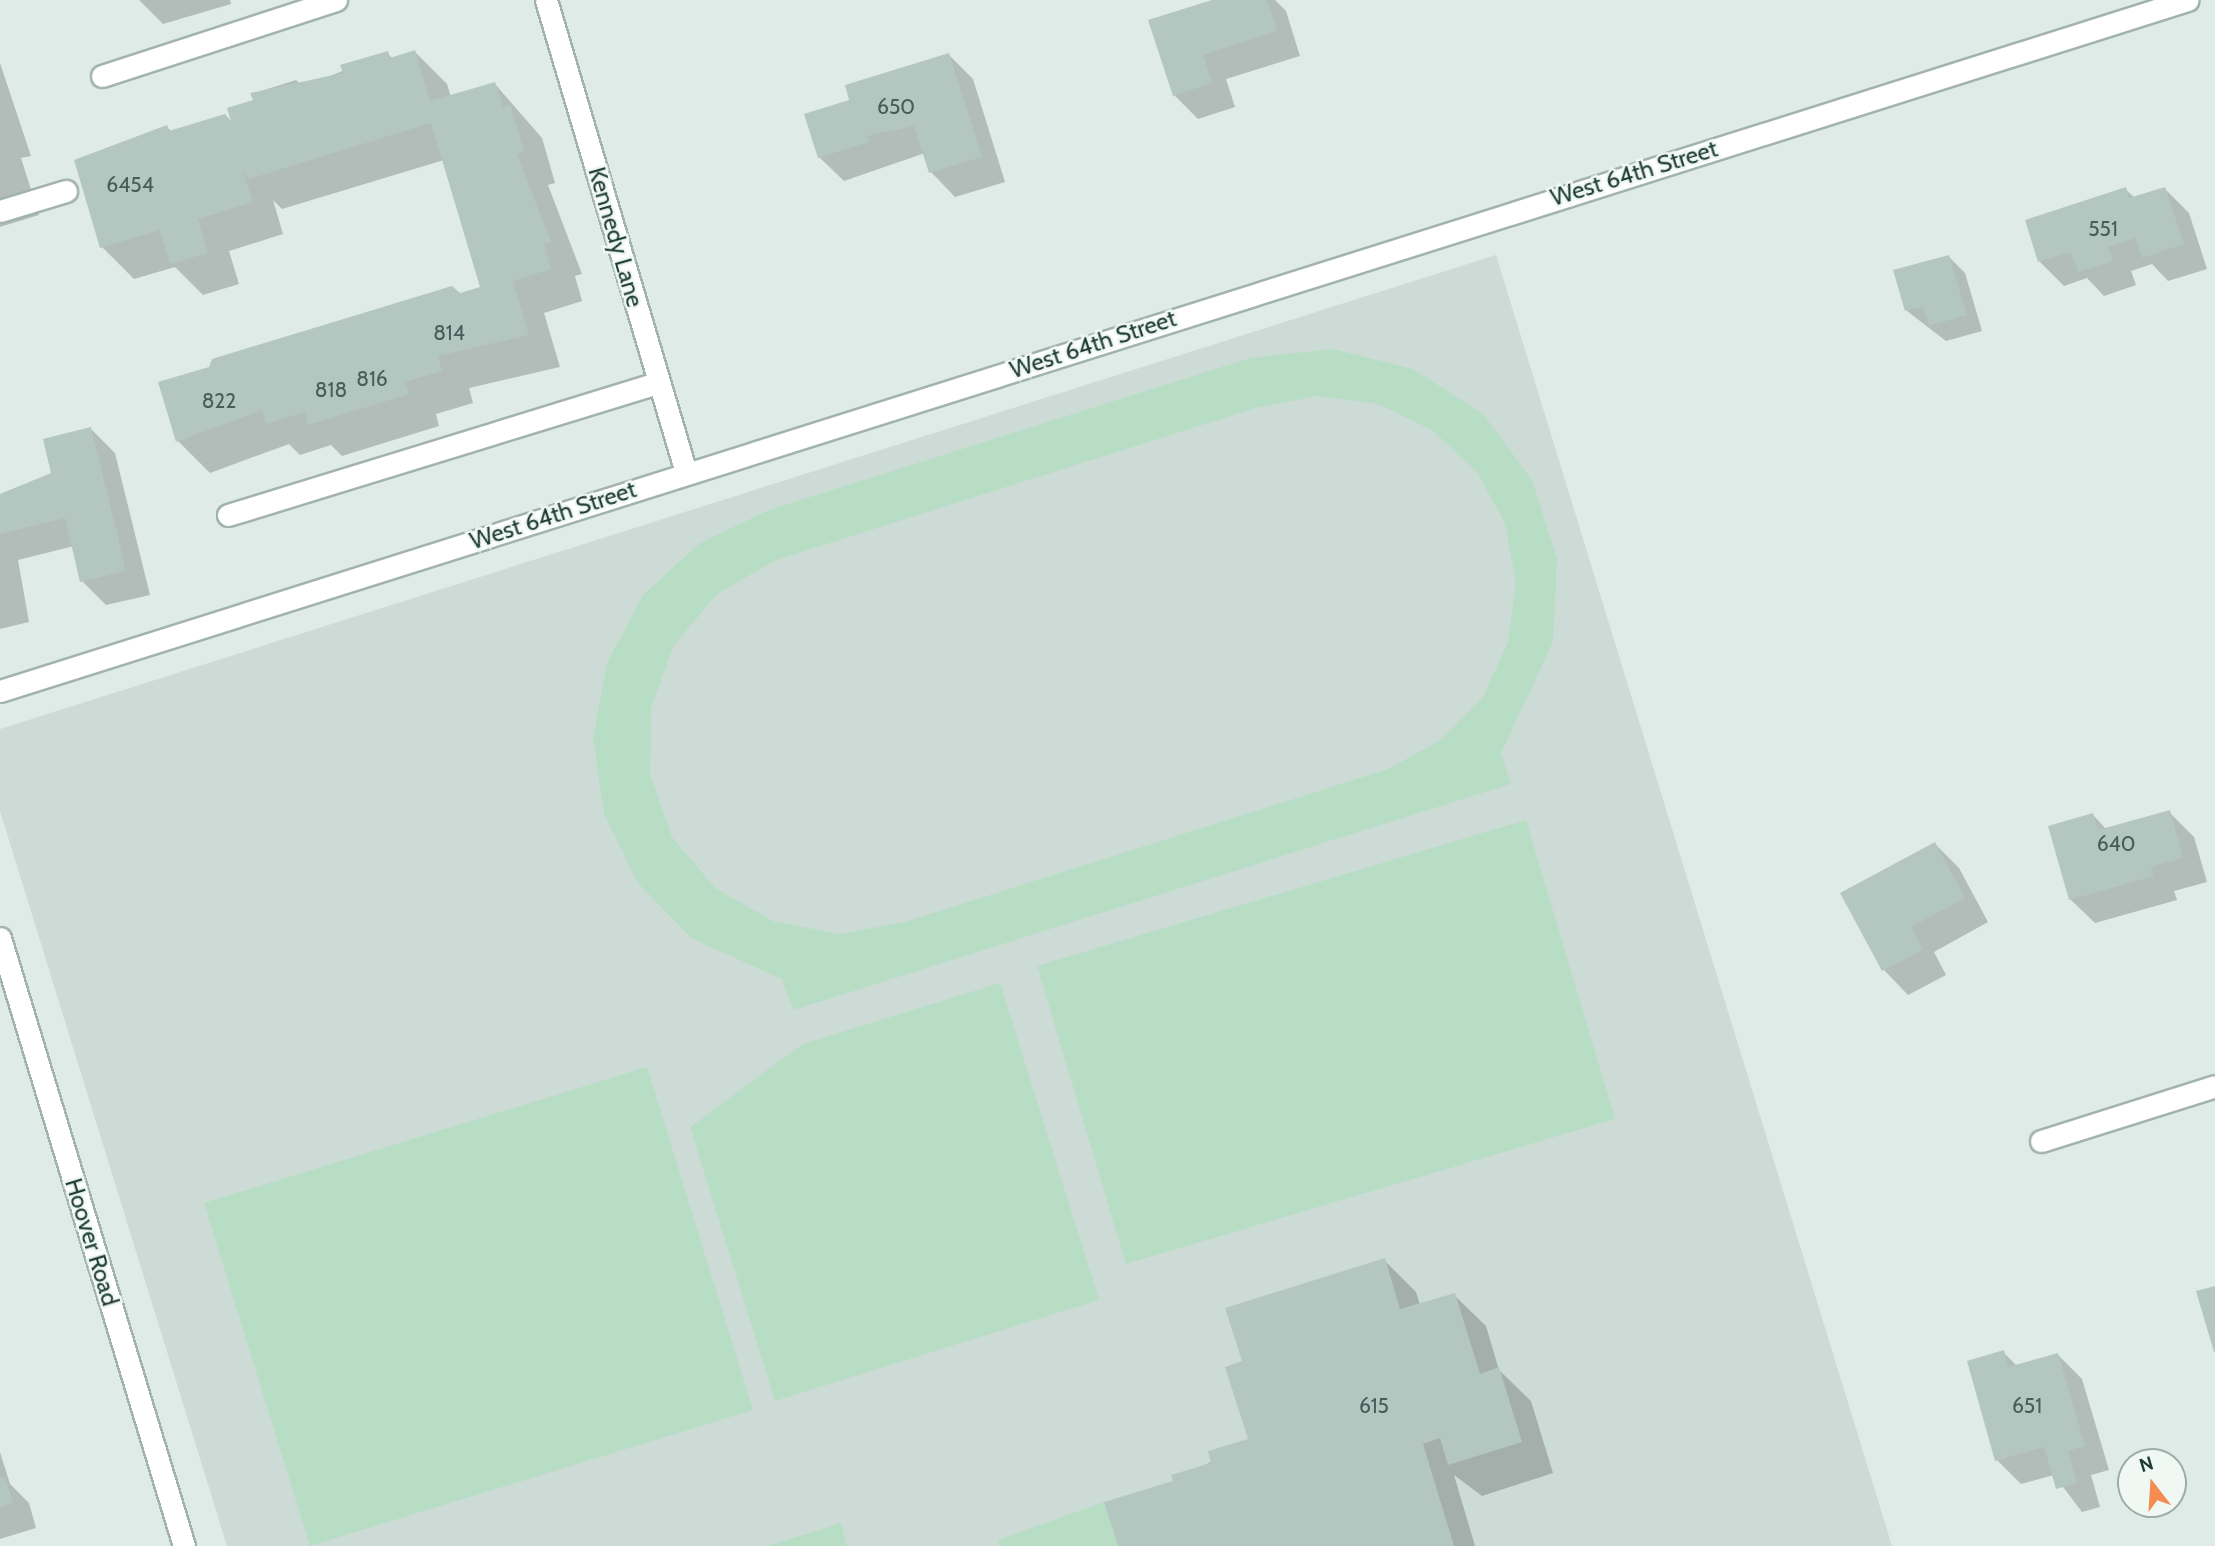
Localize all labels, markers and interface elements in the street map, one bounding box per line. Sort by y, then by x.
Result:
house number: 650 [877,94,915,120]
street label: West 64th Street [1547,134,1721,212]
street label: Kennedy Lane [582,164,650,310]
house number: 6454 [106,172,154,198]
house number: 551 [2088,216,2118,242]
street label: West 64th Street [1006,304,1180,384]
house number: 814 [433,320,465,346]
house number: 816 [356,366,388,392]
house number: 818 [315,377,347,403]
house number: 822 [202,388,236,414]
street label: West 64th Street [466,475,640,555]
house number: 640 [2097,831,2135,857]
street label: Hoover Road [59,1175,125,1309]
house number: 615 [1359,1393,1389,1419]
house number: 651 [2012,1393,2042,1419]
north arrow [2117,1448,2187,1518]
text: N [2137,1451,2156,1477]

